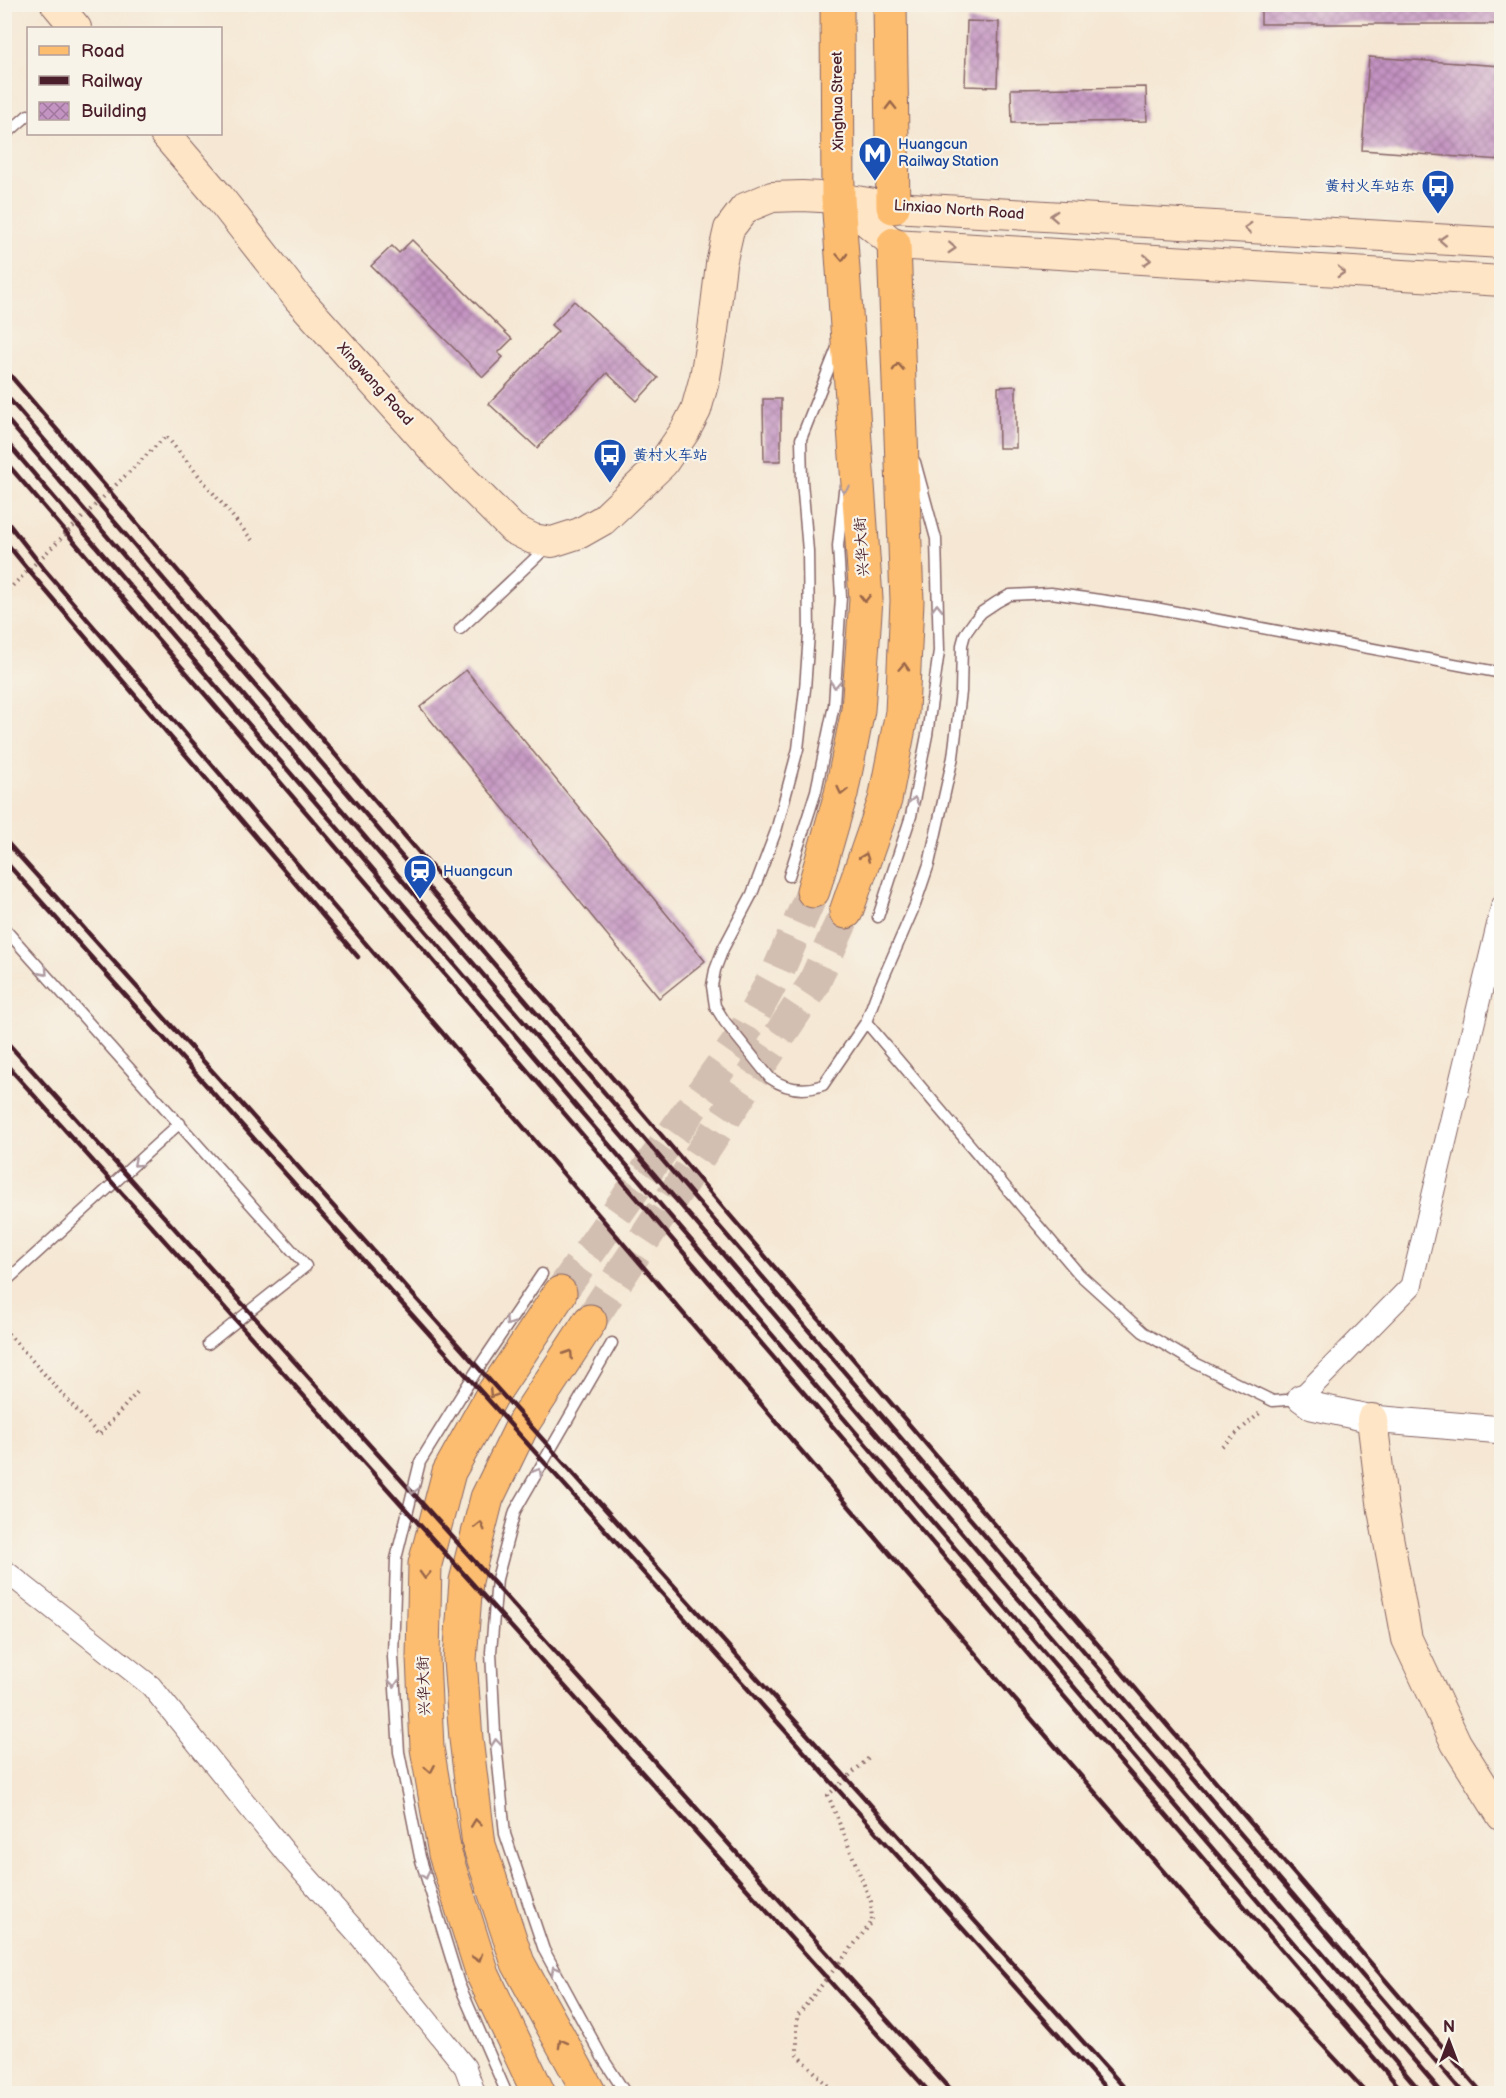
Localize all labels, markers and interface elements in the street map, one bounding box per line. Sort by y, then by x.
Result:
legend [27,27,222,135]
text: Road [81,41,125,62]
street label: Xinghua Street [828,51,848,152]
text: Railway [81,71,143,92]
text: Building [81,101,147,122]
one-way arrow [885,102,898,111]
metro station icon: Huangcun Railway Station [857,135,893,182]
place label: Huangcun Railway Station [898,135,999,171]
bus stop icon: 黄村火车站东 [1420,168,1456,215]
place label: 黄村火车站东 [1325,177,1415,196]
street label: Linxiao North Road [893,196,1025,224]
one-way arrow [1049,210,1058,223]
one-way arrow [1244,222,1253,235]
one-way arrow [1439,233,1448,246]
one-way arrow [947,241,956,254]
one-way arrow [835,252,848,261]
one-way arrow [1142,253,1151,266]
one-way arrow [1337,265,1346,278]
street label: Xingwang Road [332,338,417,429]
one-way arrow [892,363,905,372]
bus stop icon: 黄村火车站 [592,437,628,484]
place label: 黄村火车站 [633,446,708,465]
one-way arrow [838,485,851,494]
street label: 兴华大街 [850,516,874,578]
one-way arrow [859,593,871,602]
one-way arrow [931,603,944,612]
one-way arrow [897,663,910,672]
one-way arrow [829,679,842,688]
one-way arrow [836,786,849,796]
one-way arrow [907,796,920,806]
one-way arrow [858,852,871,863]
station icon: Huangcun [402,853,438,900]
place label: Huangcun [443,862,513,881]
one-way arrow [37,965,48,975]
one-way arrow [133,1156,143,1167]
one-way arrow [505,1316,517,1326]
one-way arrow [561,1350,573,1360]
one-way arrow [488,1388,500,1398]
one-way arrow [530,1468,542,1478]
one-way arrow [408,1485,421,1495]
one-way arrow [473,1521,486,1531]
one-way arrow [419,1570,431,1579]
street label: 兴华大街 [413,1656,435,1716]
one-way arrow [388,1678,401,1687]
one-way arrow [490,1738,503,1747]
one-way arrow [424,1765,436,1774]
one-way arrow [470,1819,483,1828]
one-way arrow [418,1869,430,1880]
one-way arrow [471,1952,483,1963]
one-way arrow [551,1966,562,1976]
north arrow [1419,2011,1479,2071]
text: N [1443,2018,1455,2037]
one-way arrow [557,2038,569,2049]

